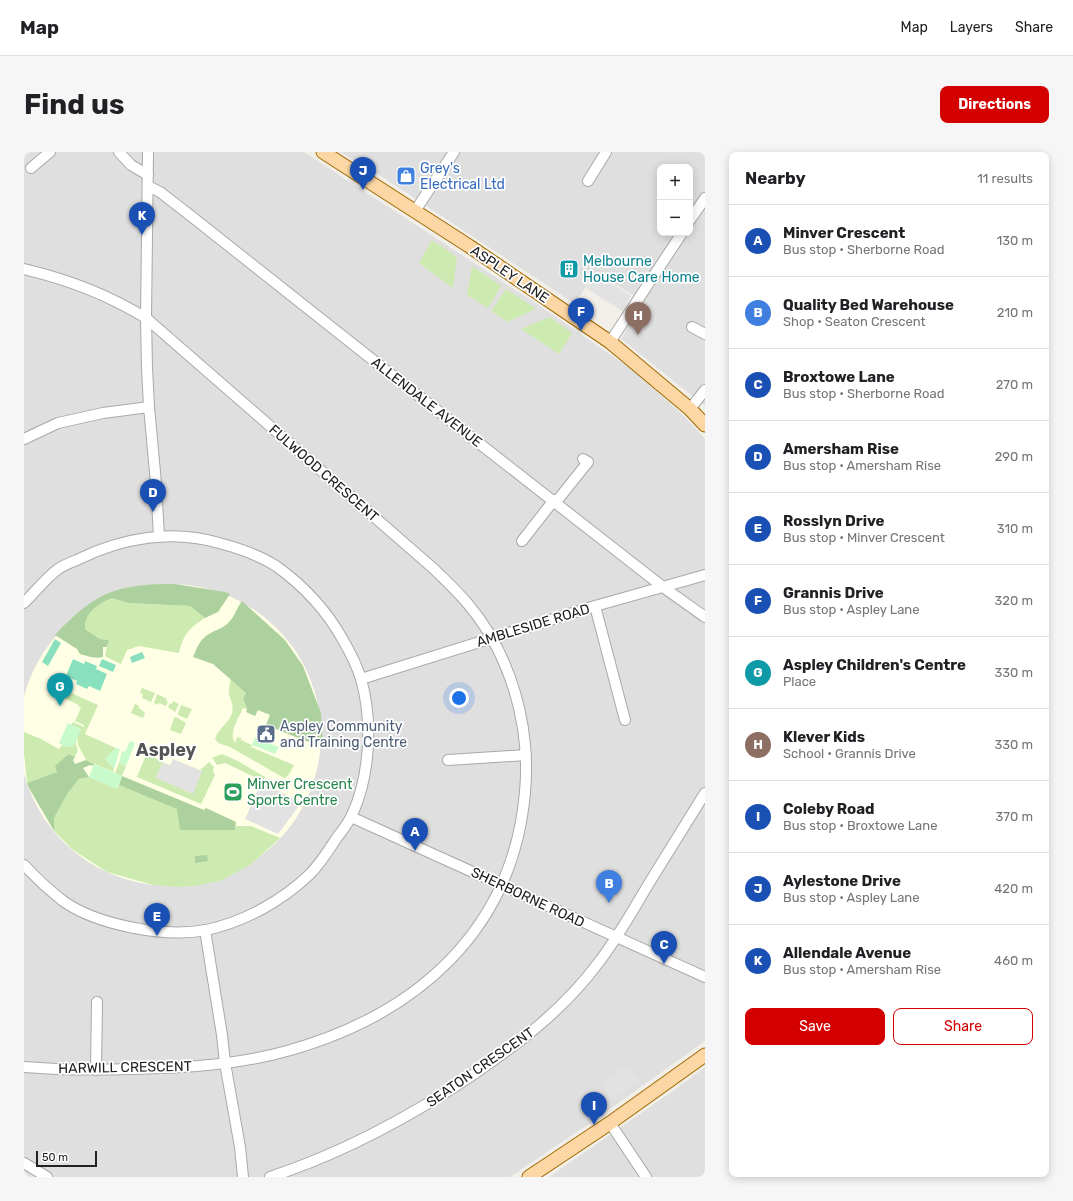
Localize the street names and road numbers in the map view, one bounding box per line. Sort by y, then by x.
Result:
street label: ASPLEY LANE [467,242,552,307]
street label: ALLENDALE AVENUE [368,354,486,451]
street label: FULWOOD CRESCENT [265,421,382,526]
street label: AMBLESIDE ROAD [474,600,592,651]
street label: SHERBORNE ROAD [468,864,587,931]
street label: SEATON CRESCENT [423,1024,537,1111]
street label: HARWILL CRESCENT [58,1058,192,1077]

